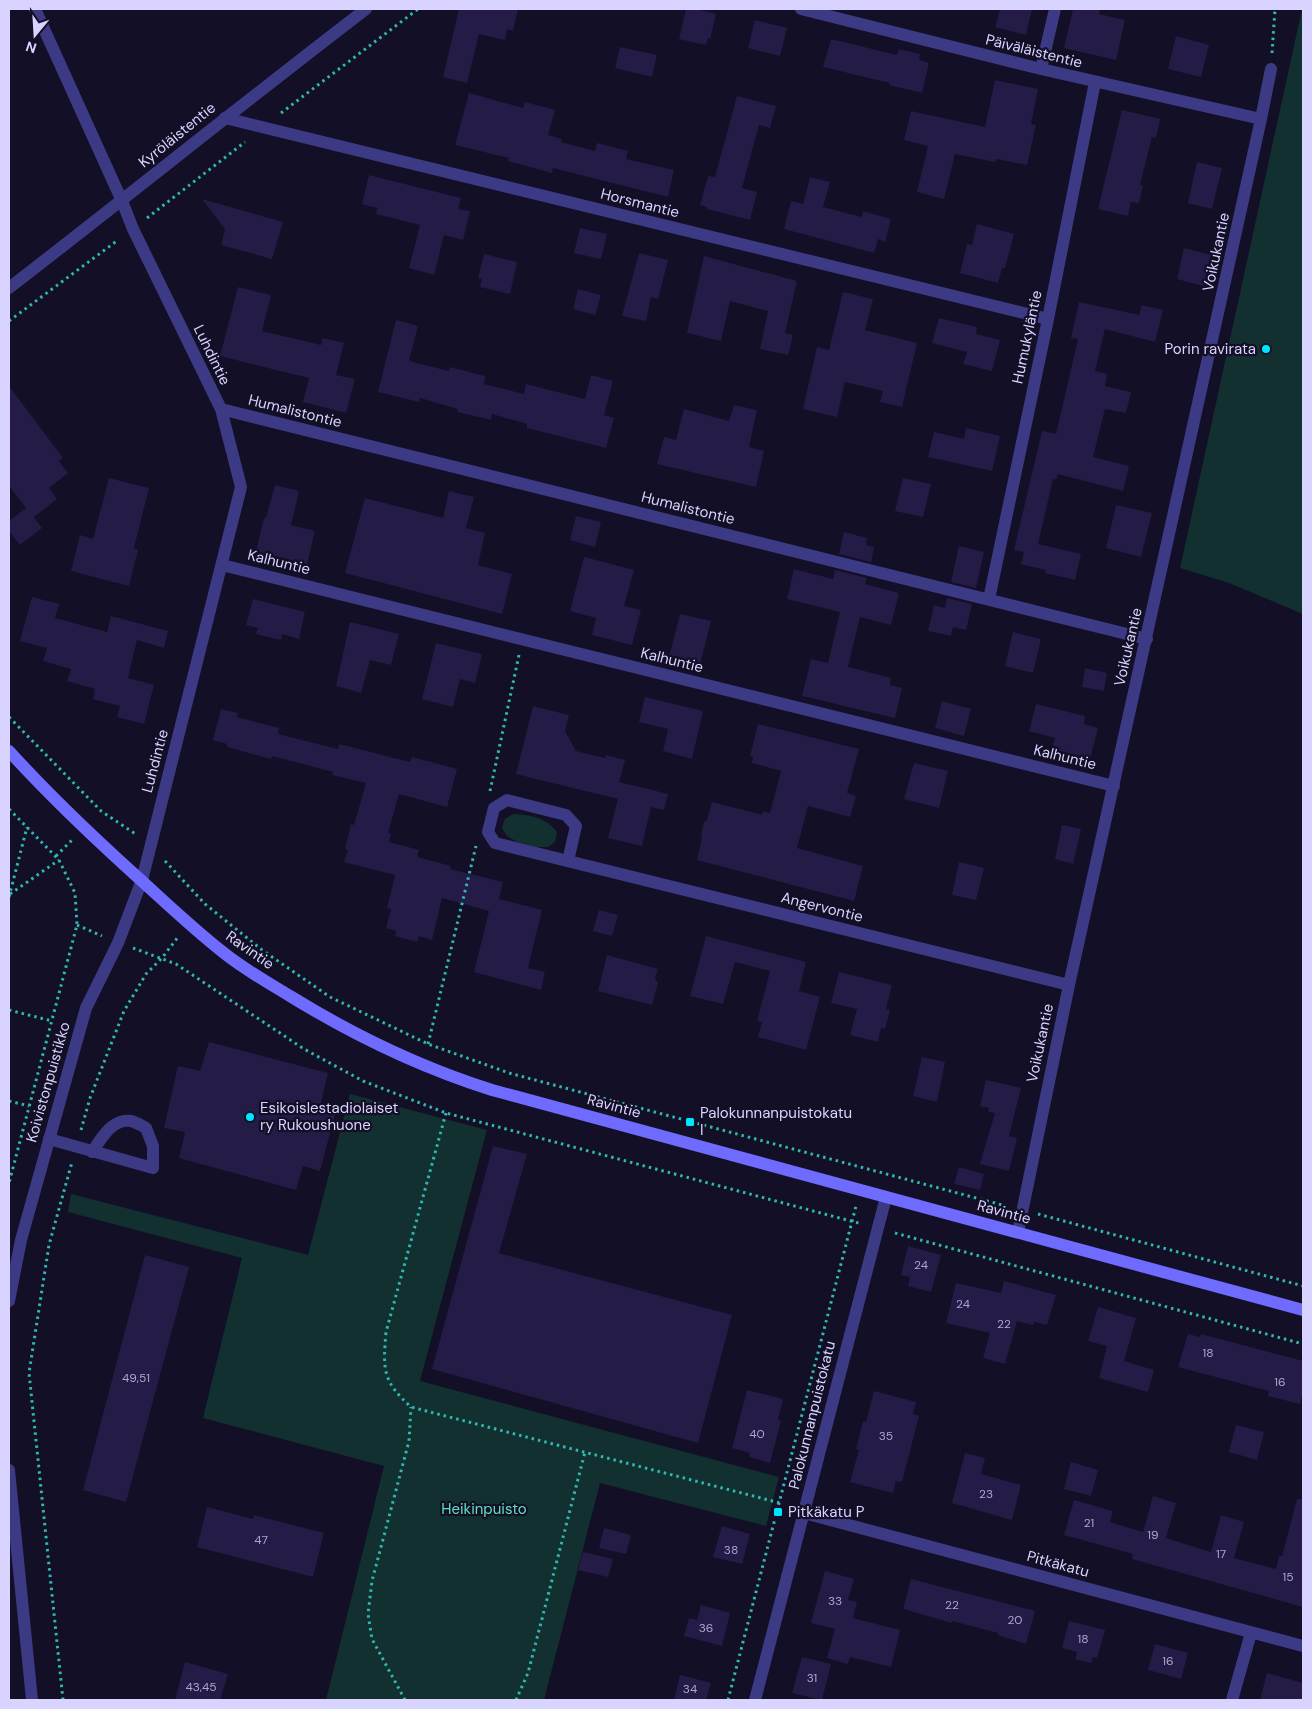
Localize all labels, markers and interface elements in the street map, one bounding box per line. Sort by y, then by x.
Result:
north arrow [10,10,60,60]
street label: Päiväläistentie [984,29,1084,73]
text: N [23,37,39,58]
street label: Kyröläistentie [134,98,220,172]
street label: Horsmantie [599,184,681,222]
street label: Voikukantie [1198,211,1234,293]
street label: Humukyläntie [1007,289,1047,385]
street label: Luhdintie [189,322,235,388]
place label: Porin ravirata [1165,339,1256,359]
marker: Porin ravirata [1260,343,1272,355]
street label: Humalistontie [246,390,344,432]
street label: Humalistontie [639,487,737,529]
street label: Kalhuntie [246,545,312,579]
street label: Voikukantie [1109,606,1147,688]
street label: Kalhuntie [639,643,705,677]
street label: Luhdintie [137,727,173,795]
street label: Kalhuntie [1032,740,1098,774]
street label: Angervontie [779,887,865,927]
street label: Ravintie [222,926,278,974]
street label: Voikukantie [1022,1002,1058,1084]
street label: Koivistonpuistikko [21,1019,75,1145]
street label: Ravintie [585,1089,643,1123]
place label: Esikoislestadiolaiset ry Rukoushuone [260,1098,399,1135]
place label: Palokunnanpuistokatu I [700,1103,852,1140]
marker: Esikoislestadiolaiset ry Rukoushuone [244,1111,256,1123]
marker: Palokunnanpuistokatu I [684,1116,696,1128]
street label: Ravintie [975,1195,1033,1229]
house number: 24 [914,1257,928,1273]
house number: 24 [956,1296,970,1312]
house number: 22 [997,1316,1011,1332]
street label: Palokunnanpuistokatu [784,1339,840,1491]
house number: 18 [1202,1345,1214,1361]
house number: 49,51 [122,1370,150,1386]
house number: 16 [1274,1374,1286,1390]
house number: 40 [749,1426,765,1442]
house number: 35 [879,1428,893,1444]
house number: 23 [979,1486,993,1502]
park label: Heikinpuisto [441,1499,527,1519]
place label: Pitkäkatu P [788,1502,865,1522]
marker: Pitkäkatu P [772,1506,784,1518]
house number: 21 [1084,1515,1094,1531]
house number: 19 [1147,1527,1159,1543]
house number: 47 [254,1532,268,1548]
house number: 38 [724,1542,738,1558]
street label: Pitkäkatu [1025,1546,1091,1582]
house number: 17 [1216,1546,1226,1562]
house number: 15 [1282,1569,1294,1585]
house number: 33 [828,1593,842,1609]
house number: 22 [945,1597,959,1613]
house number: 20 [1007,1612,1023,1628]
house number: 36 [699,1620,713,1636]
house number: 18 [1077,1631,1089,1647]
house number: 16 [1162,1653,1174,1669]
house number: 31 [807,1670,817,1686]
house number: 43,45 [185,1679,217,1695]
house number: 34 [683,1681,697,1697]

